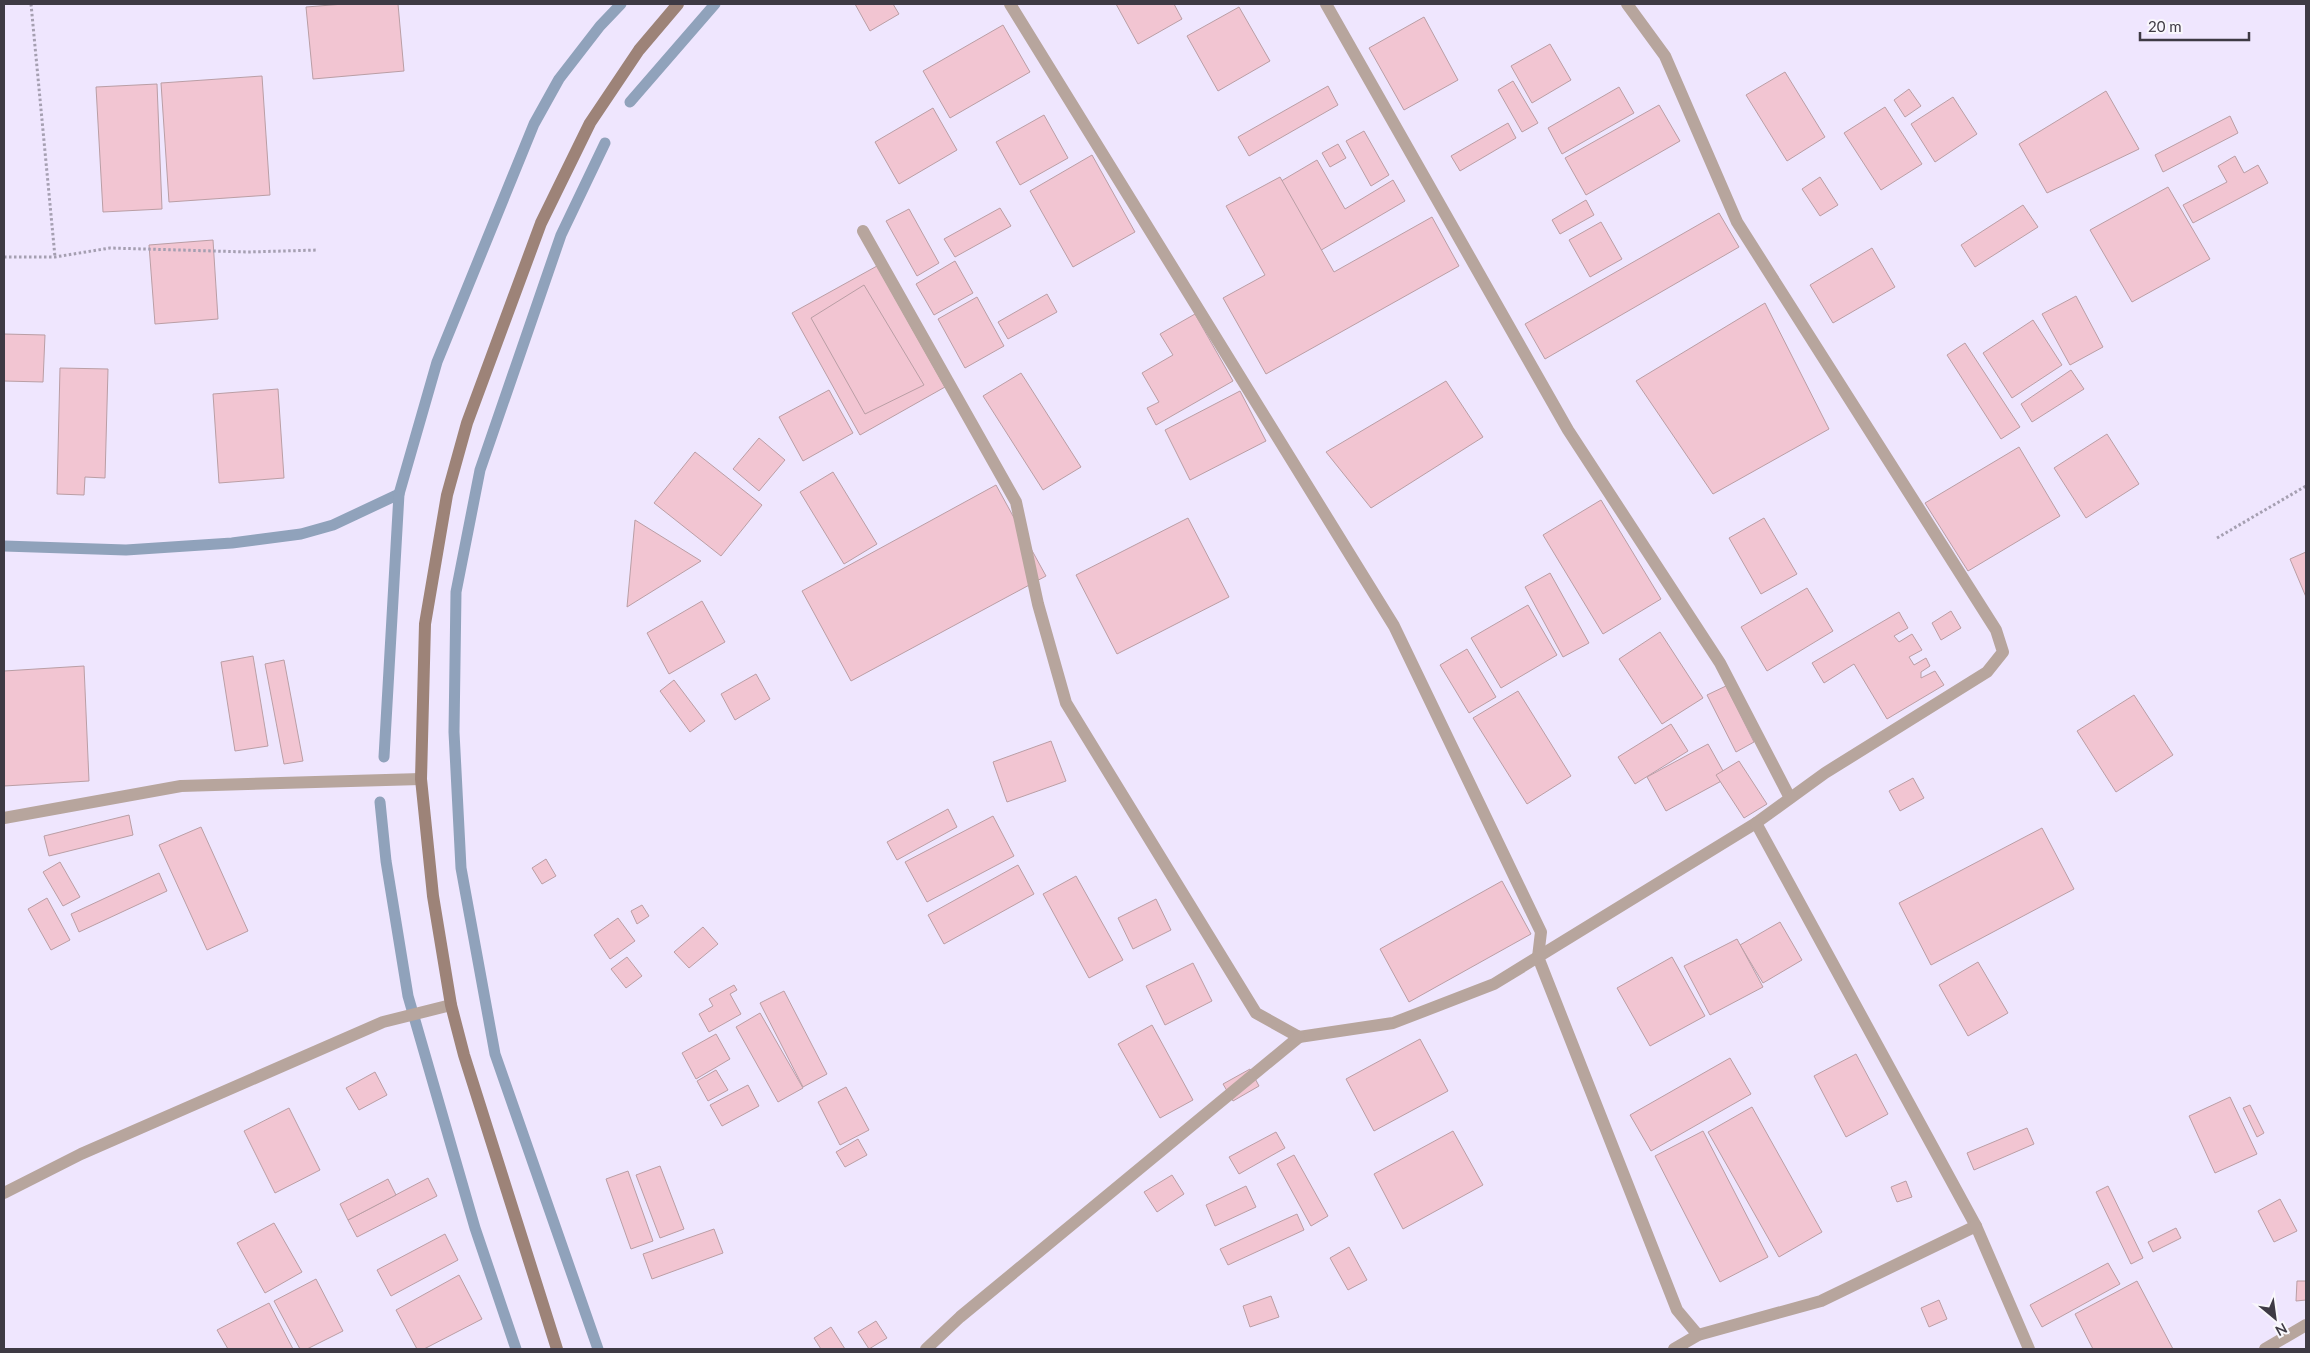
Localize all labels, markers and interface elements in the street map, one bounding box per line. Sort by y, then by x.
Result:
scale bar [2140,10,2249,42]
text: 20 m [2148,17,2182,35]
north arrow [2250,1293,2300,1343]
text: N [2273,1320,2290,1340]

